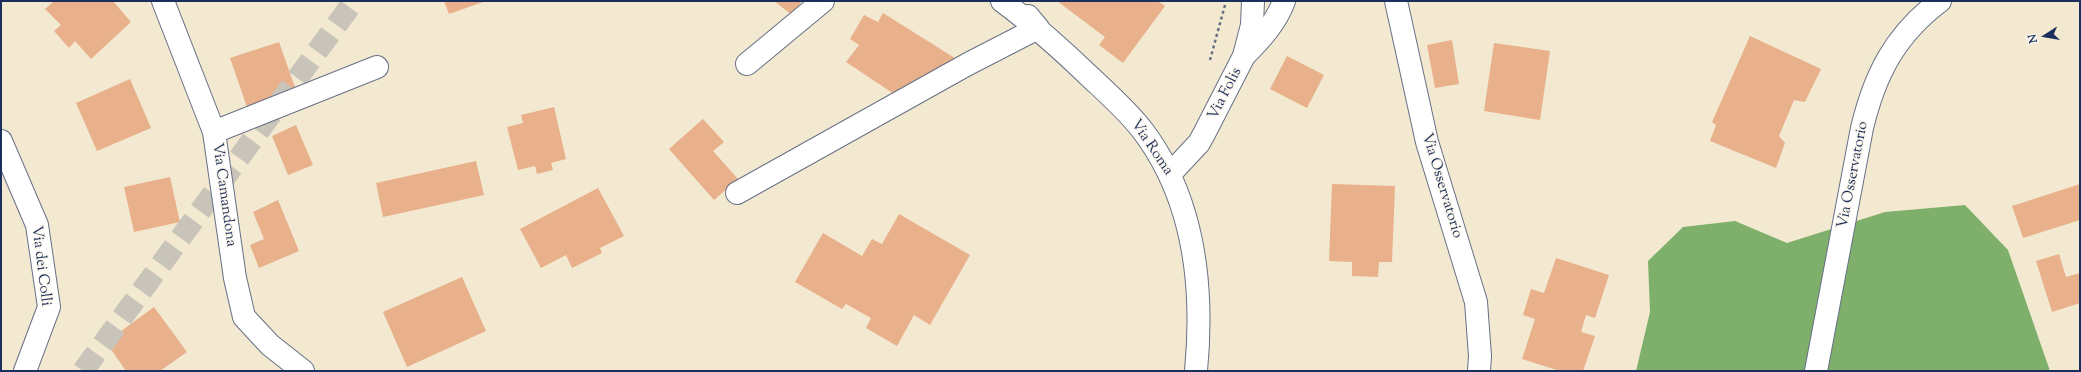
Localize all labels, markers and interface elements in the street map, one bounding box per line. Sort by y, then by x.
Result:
north arrow [2025,16,2065,56]
text: N [2025,33,2042,44]
street label: Via Folis [1205,65,1247,123]
street label: Via Roma [1126,117,1176,179]
street label: Via Osservatorio [1835,120,1873,230]
street label: Via Osservatorio [1416,131,1466,241]
street label: Via Camandona [207,142,239,248]
street label: Via dei Colli [26,225,54,307]

